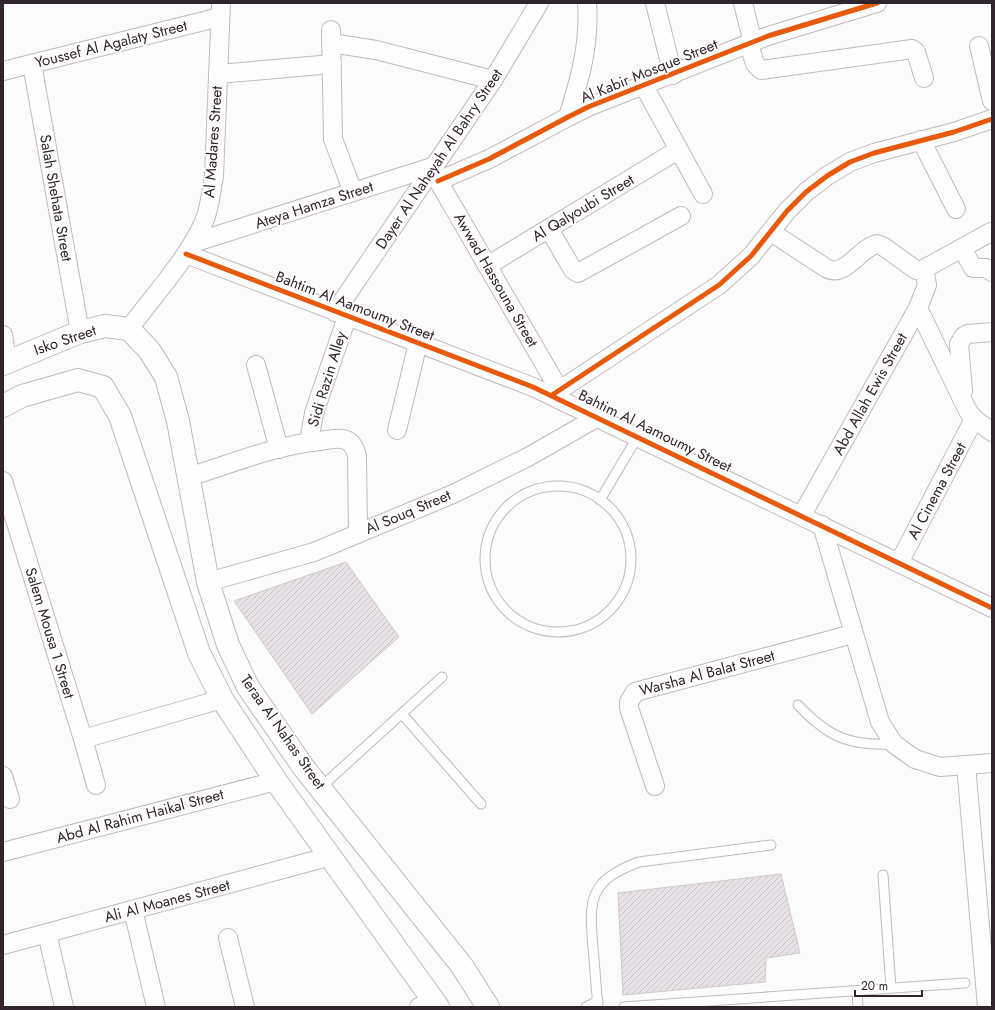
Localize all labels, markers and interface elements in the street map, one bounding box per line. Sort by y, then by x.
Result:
street label: Youssef Al Agalaty Street [33,14,190,74]
street label: Al Kabir Mosque Street [577,33,721,109]
street label: Dayer Al Naheyah Al Bahry Street [370,64,508,254]
street label: Al Madares Street [198,85,228,199]
street label: Salah Shehata Street [34,133,78,264]
street label: Al Qalyoubi Street [528,169,639,247]
street label: Ateya Hamza Street [252,175,376,235]
street label: Awwad Hassouna Street [449,209,544,352]
street label: Bahtim Al Aamoumy Street [272,266,438,347]
street label: Isko Street [31,319,99,361]
street label: Sidi Razin Alley [302,328,352,429]
street label: Abd Allah Ewis Street [827,329,913,459]
street label: Bahtim Al Aamoumy Street [574,384,736,478]
street label: Al Cinema Street [902,438,972,543]
street label: Al Souq Street [362,484,455,540]
street label: Salem Mousa 1 Street [20,565,80,702]
street label: Warsha Al Balat Street [637,644,778,702]
street label: Teraa Al Nahas Street [235,670,331,794]
street label: Abd Al Rahim Haikal Street [54,783,226,849]
street label: Ali Al Moanes Street [102,874,233,928]
scale bar [855,972,922,998]
text: 20 m [861,977,888,995]

